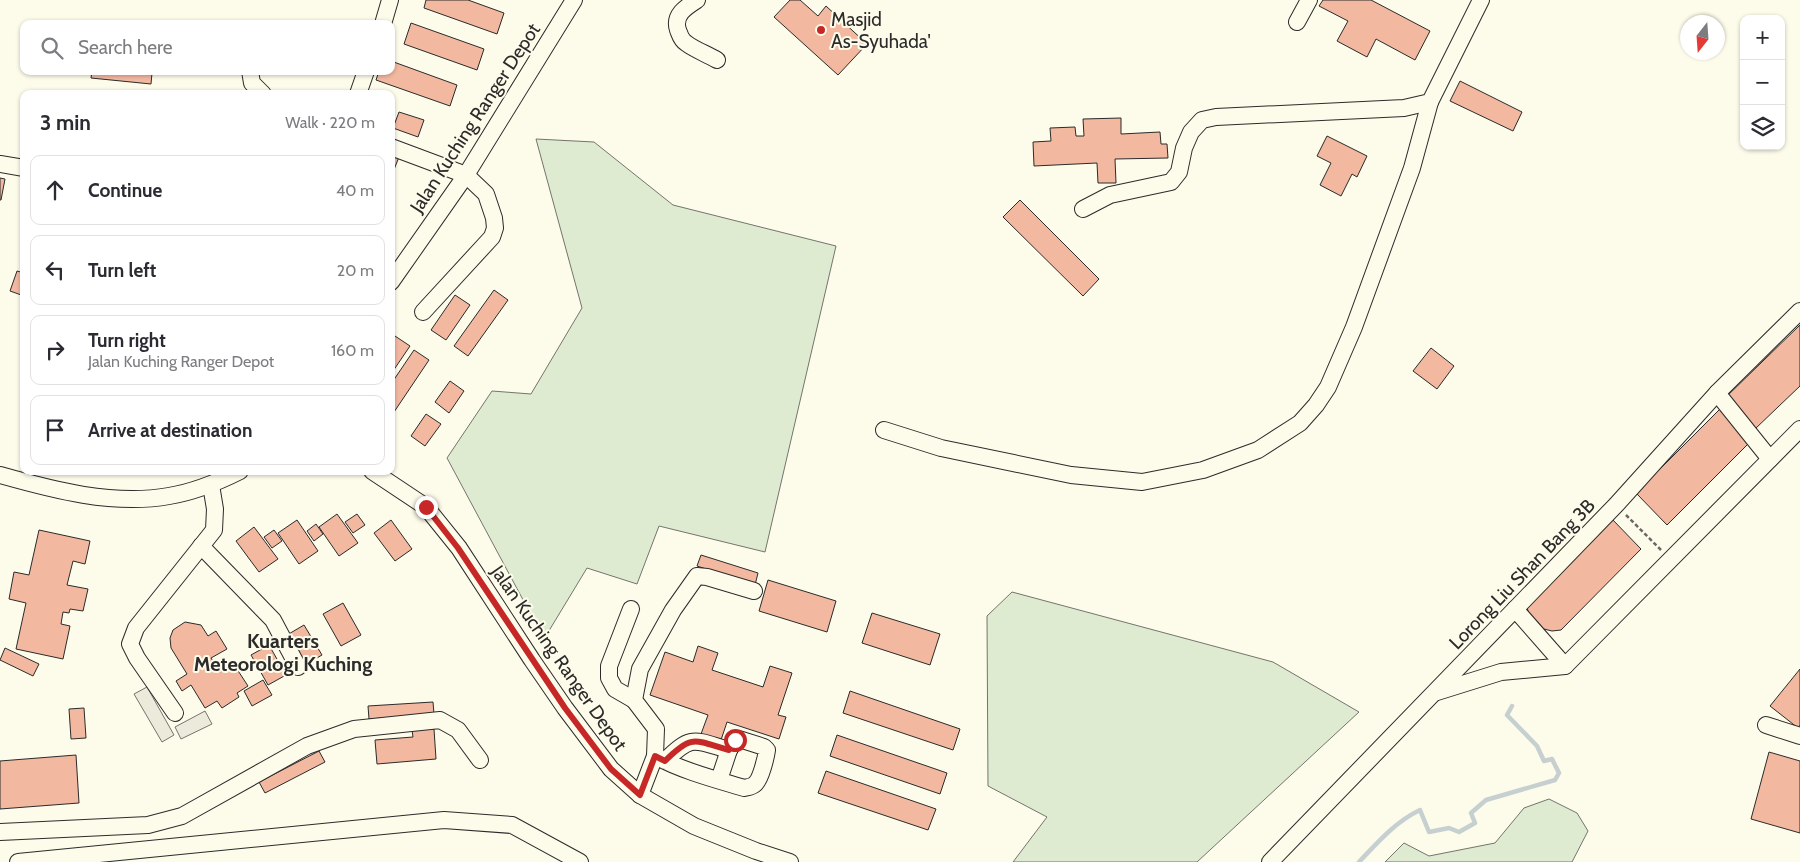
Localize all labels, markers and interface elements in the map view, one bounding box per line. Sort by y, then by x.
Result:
place label: Masjid As-Syuhada' [831,8,931,53]
north arrow [1680,15,1725,60]
map controls [1740,15,1785,150]
button: + [1740,15,1785,60]
street label: Jalan Kuching Ranger Depot [405,19,545,218]
search box [20,20,395,75]
marker: Masjid As-Syuhada' [815,24,827,36]
icon: search [38,34,66,62]
text: Search here [78,36,172,59]
button: − [1740,60,1785,105]
button: layers [1740,105,1785,150]
text: 3 min [40,110,91,135]
text: Walk · 220 m [285,113,375,132]
icon: ahead [41,176,69,204]
text: Continue [88,179,162,202]
text: 40 m [336,181,374,200]
icon: left [41,256,69,284]
text: Turn left [88,259,156,282]
text: 20 m [337,261,374,280]
text: Turn right [88,329,166,352]
icon: right [41,336,69,364]
text: 160 m [331,341,374,360]
text: Jalan Kuching Ranger Depot [88,352,274,371]
icon: arrive [41,416,69,444]
text: Arrive at destination [88,419,252,442]
street label: Lorong Liu Shan Bang 3B [1444,494,1600,654]
route end [415,496,438,519]
street label: Jalan Kuching Ranger Depot [486,560,632,756]
district label: Kuarters Meteorologi Kuching [194,629,372,676]
route start [724,729,747,752]

